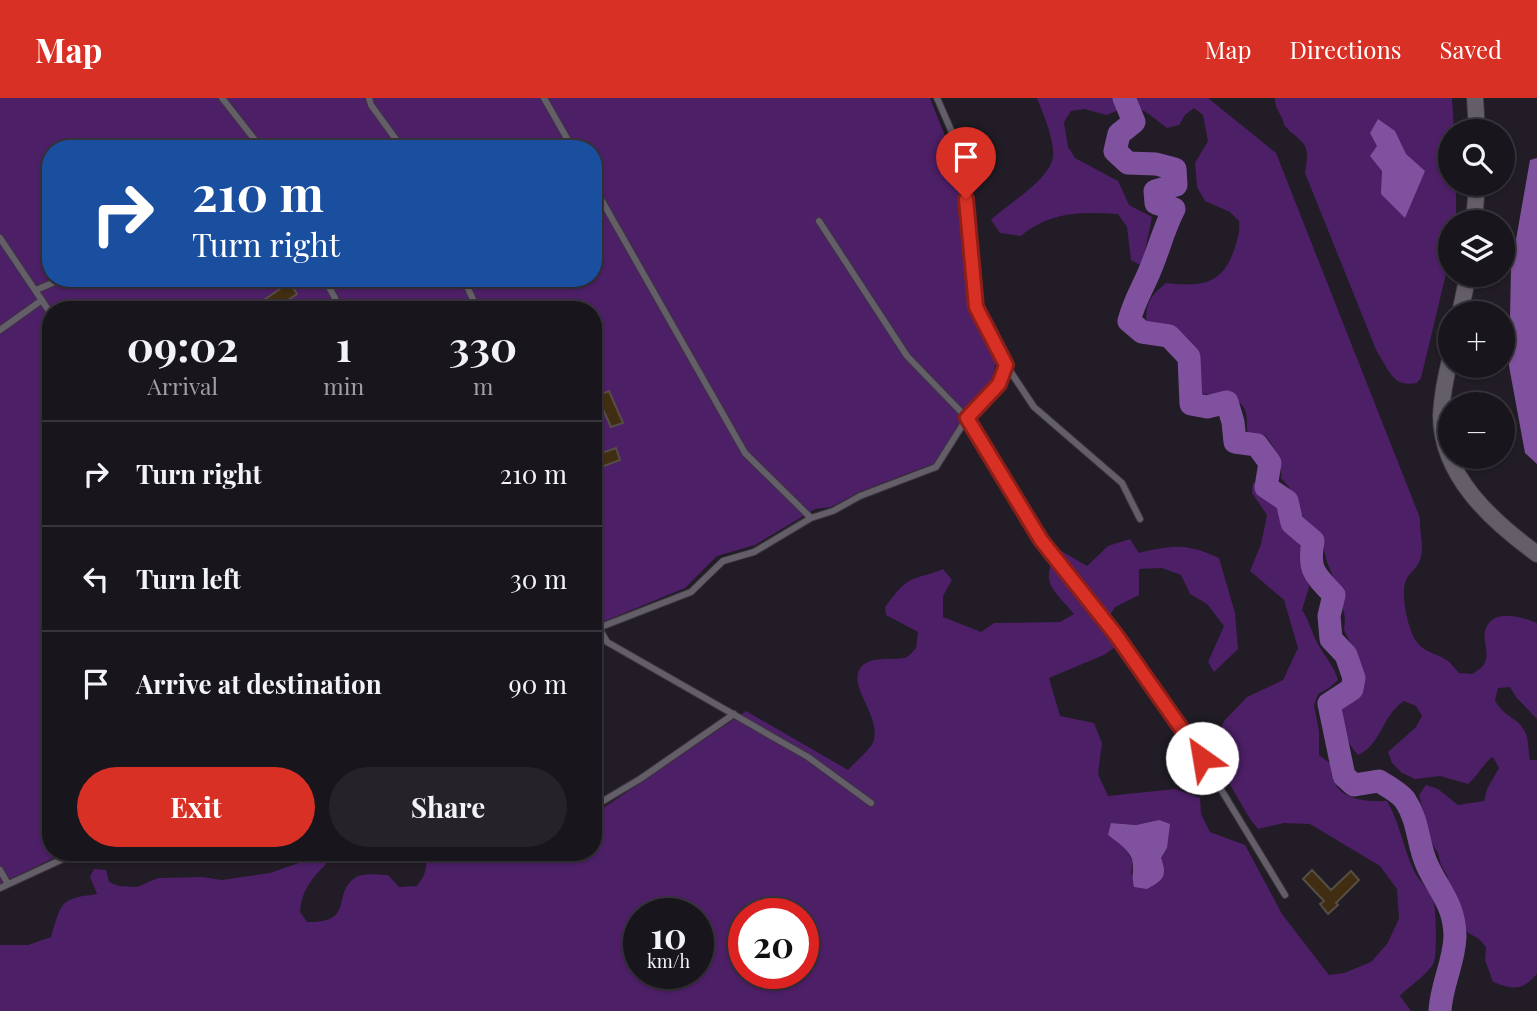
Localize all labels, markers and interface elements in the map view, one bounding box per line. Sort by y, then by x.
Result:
text: Map [35,27,102,71]
text: Map [1205,33,1251,65]
text: Directions [1289,33,1402,65]
text: Saved [1440,33,1502,65]
map controls [1438,119,1515,469]
button: search [1438,119,1515,196]
pin [936,127,996,199]
icon: arrive [947,138,985,176]
text: 210 m [192,159,324,224]
icon: right [77,168,168,259]
button: layers [1438,210,1515,287]
text: Turn right [192,222,340,265]
button: + [1438,301,1515,378]
text: 09:02 [127,317,238,373]
text: 1 [336,317,352,373]
text: 330 [449,317,517,373]
text: Arrival [147,370,218,401]
text: min [323,370,364,401]
text: m [473,370,493,401]
button: − [1438,392,1515,469]
icon: right [77,455,115,493]
text: Turn right [136,456,262,491]
text: 210 m [500,456,567,491]
icon: left [77,560,115,598]
text: Turn left [136,561,241,596]
text: 30 m [510,561,567,596]
icon: arrive [77,665,115,703]
text: Arrive at destination [136,666,382,701]
text: 90 m [509,666,567,701]
position arrow [1165,721,1239,795]
button: Exit [77,767,315,847]
button: Share [329,767,567,847]
speed limit sign: 20 [728,898,819,989]
text: 10 [651,911,686,958]
text: km/h [647,949,690,973]

